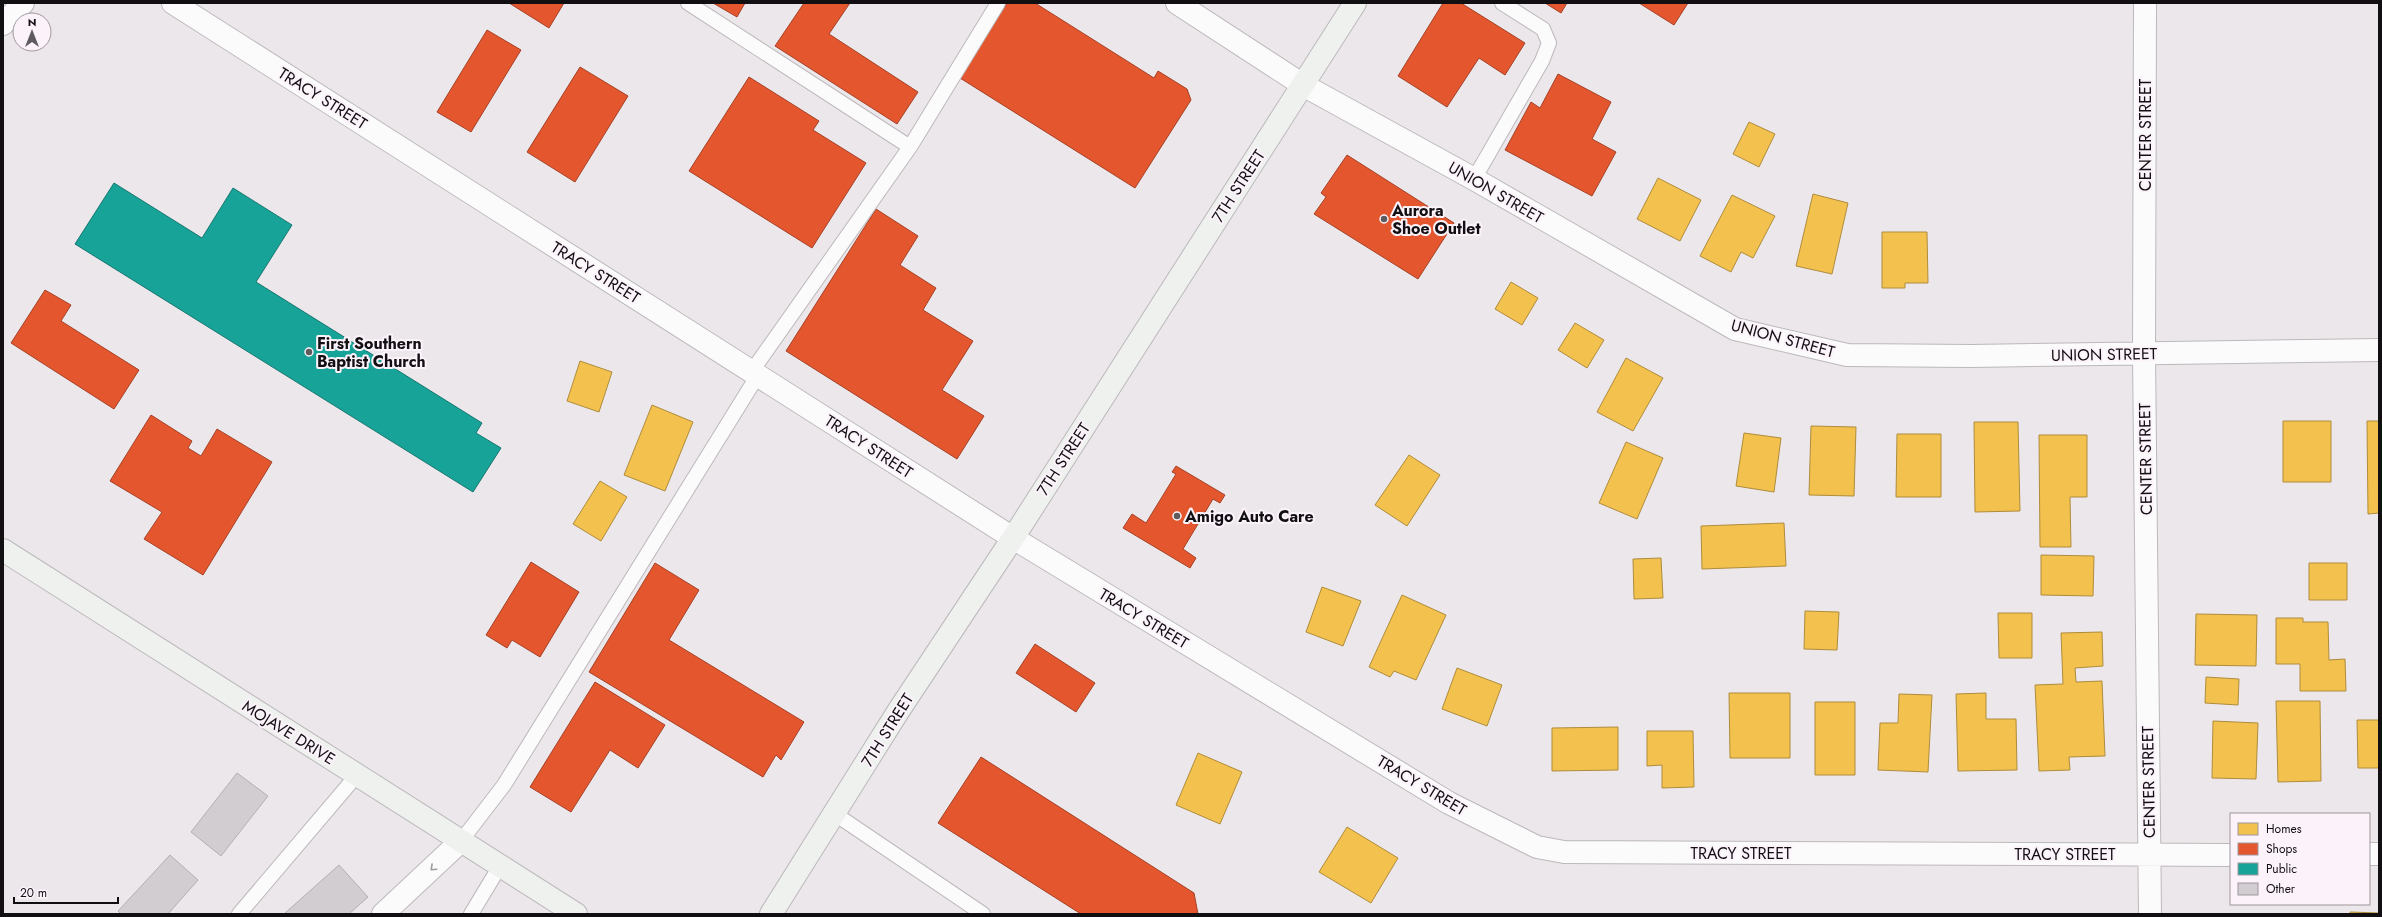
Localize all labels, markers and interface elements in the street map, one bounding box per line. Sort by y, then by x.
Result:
north arrow [12,12,52,52]
text: N [28,14,36,30]
street label: TRACY STREET [274,62,372,135]
street label: CENTER STREET [2134,78,2157,191]
street label: 7TH STREET [1206,145,1271,227]
street label: UNION STREET [1444,156,1548,229]
place label: Aurora Shoe Outlet [1391,199,1481,240]
marker: Aurora Shoe Outlet [1379,214,1389,224]
street label: TRACY STREET [547,236,645,309]
street label: UNION STREET [1729,314,1838,364]
place label: First Southern Baptist Church [317,332,426,373]
street label: UNION STREET [2051,342,2158,367]
marker: First Southern Baptist Church [304,347,314,357]
street label: CENTER STREET [2133,402,2158,515]
street label: TRACY STREET [820,409,918,484]
street label: 7TH STREET [1031,418,1096,500]
place label: Amigo Auto Care [1184,505,1314,528]
marker: Amigo Auto Care [1172,511,1182,521]
street label: TRACY STREET [1095,583,1193,655]
street label: 7TH STREET [856,689,919,772]
street label: MOJAVE DRIVE [238,695,340,770]
street label: CENTER STREET [2136,725,2161,838]
street label: TRACY STREET [1373,750,1471,822]
legend [2230,813,2370,905]
text: Homes [2266,820,2302,838]
text: Shops [2266,840,2297,858]
street label: TRACY STREET [1691,842,1792,865]
street label: TRACY STREET [2015,843,2116,866]
text: Public [2266,860,2297,878]
one-way arrow [430,863,438,870]
scale bar [14,879,118,905]
text: Other [2266,880,2296,898]
text: 20 m [20,884,47,902]

